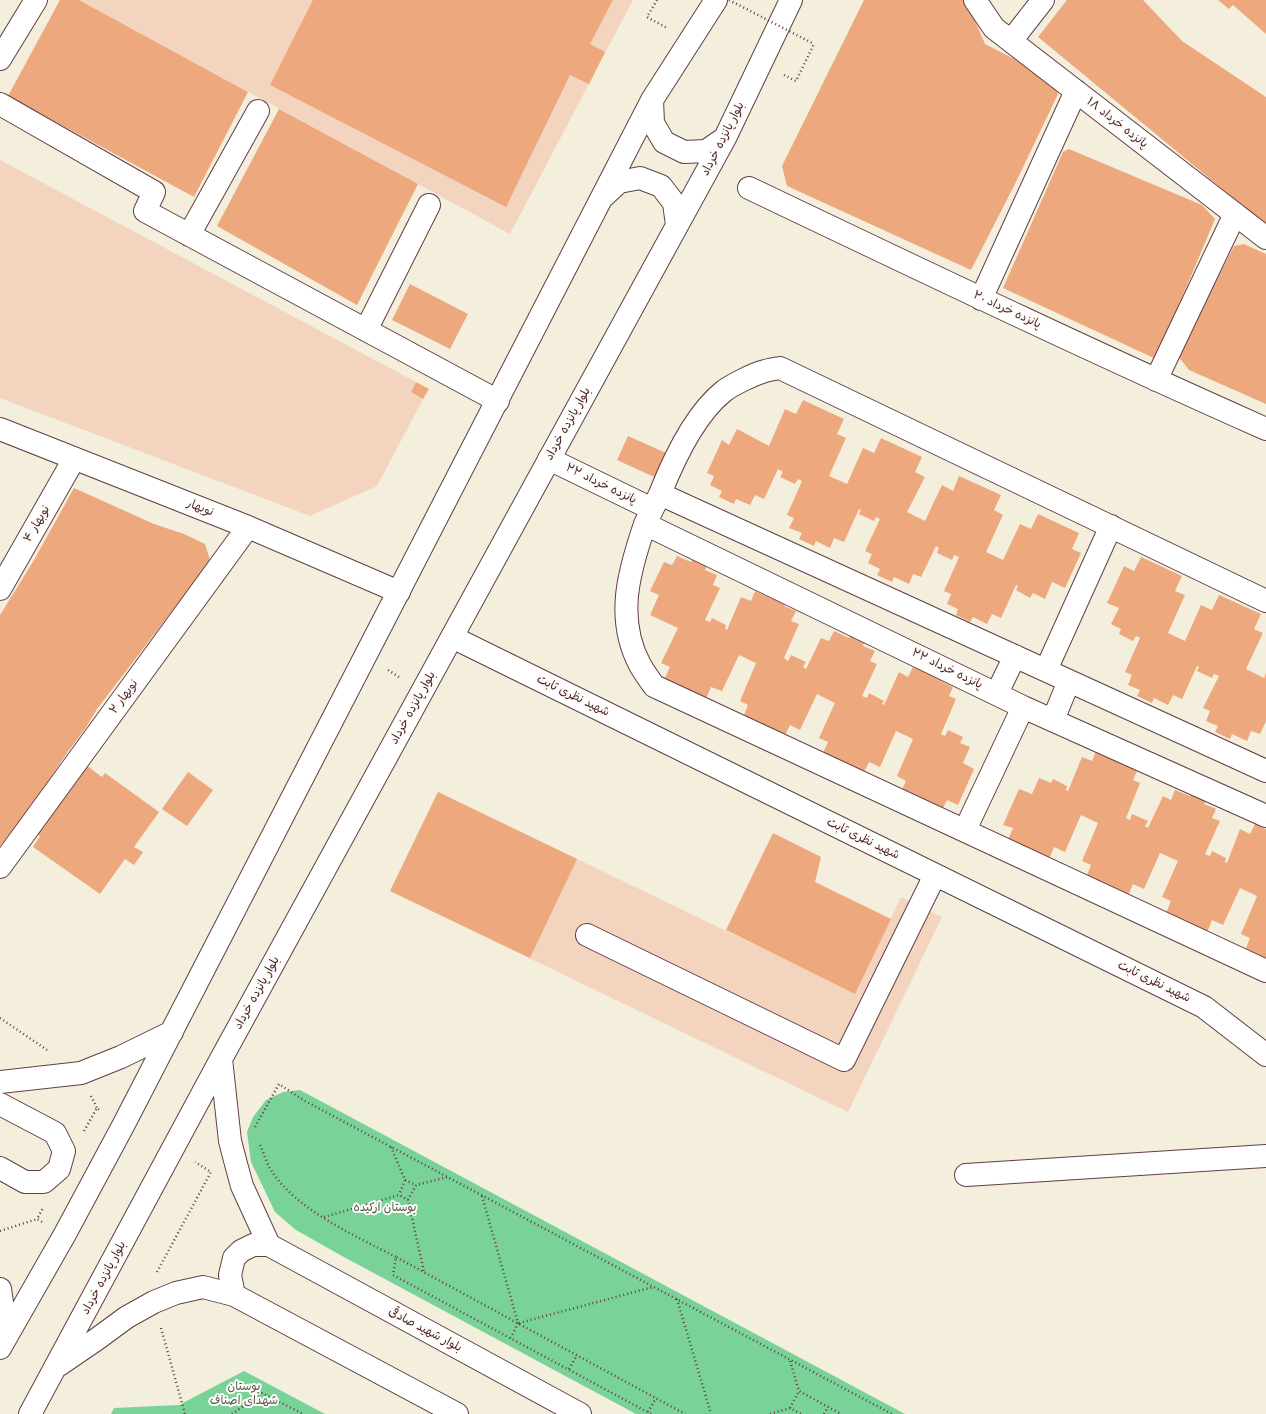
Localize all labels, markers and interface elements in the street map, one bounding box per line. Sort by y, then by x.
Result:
street label: پانزده خرداد ۱۸ [1083,95,1151,151]
street label: بلوار پانزده خرداد [698,100,748,178]
street label: پانزده خرداد ۲۰ [971,288,1043,332]
street label: بلوار پانزده خرداد [542,385,594,463]
street label: پانزده خرداد ۲۲ [563,461,639,507]
street label: نوبهار [184,496,216,520]
street label: نوبهار ۴ [21,503,53,545]
street label: پانزده خرداد ۲۲ [909,646,985,692]
street label: بلوار پانزده خرداد [387,669,439,747]
street label: شهید نظری ثابت [534,672,612,720]
street label: نوبهار ۲ [107,677,141,717]
street label: شهید نظری ثابت [824,815,902,863]
street label: بلوار پانزده خرداد [231,954,283,1032]
street label: شهید نظری ثابت [1115,958,1193,1006]
park label: بوستان ارکیده [354,1201,416,1215]
street label: بلوار پانزده خرداد [79,1239,129,1317]
street label: بلوار شهید صادقی [386,1305,464,1355]
park label: بوستان شهدای اصناف [210,1380,278,1408]

